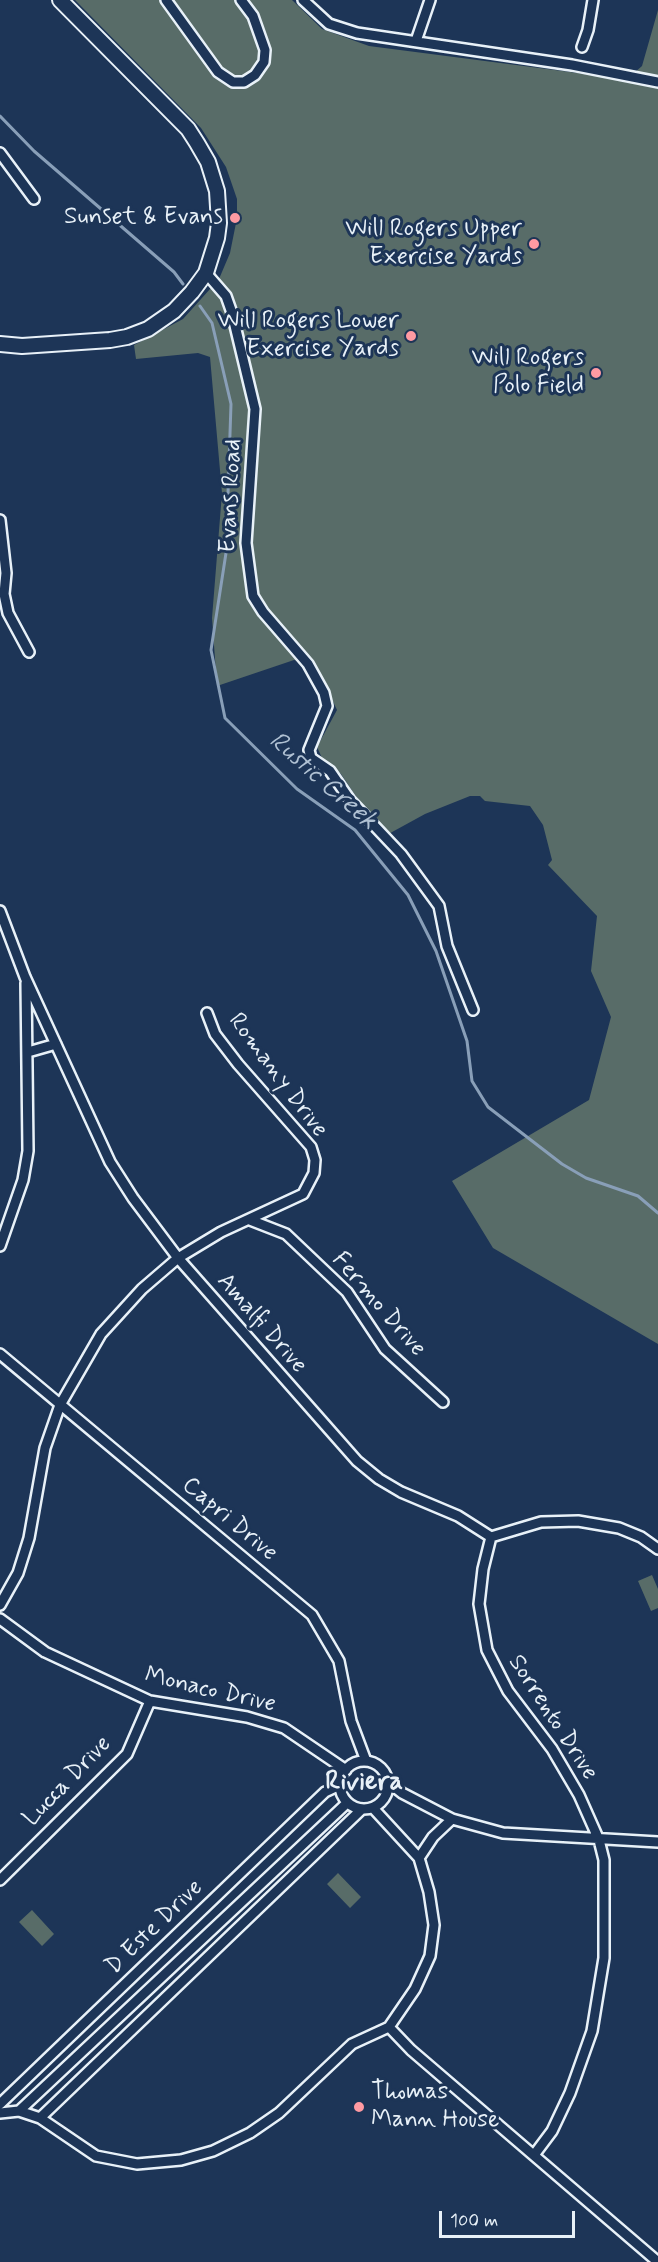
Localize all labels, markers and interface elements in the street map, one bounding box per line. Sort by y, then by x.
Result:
place label: Sunset & Evans [64,204,223,232]
marker: Sunset & Evans [228,211,242,225]
place label: Will Rogers Upper Exercise Yards [345,216,522,272]
marker: Will Rogers Upper Exercise Yards [527,237,541,251]
place label: Will Rogers Lower Exercise Yards [217,308,399,364]
marker: Will Rogers Lower Exercise Yards [404,329,418,343]
place label: Will Rogers Polo Field [472,345,584,401]
marker: Will Rogers Polo Field [589,366,603,380]
street label: Evans Road [215,438,249,554]
water label: Rustic Creek [261,726,383,838]
street label: Romany Drive [221,1008,333,1144]
street label: Fermo Drive [325,1247,431,1363]
street label: Amalfi Drive [210,1268,312,1380]
street label: Capri Drive [175,1472,283,1568]
street label: Sorrento Drive [501,1650,603,1786]
street label: Monaco Drive [142,1662,278,1720]
street label: Lucca Drive [18,1731,118,1833]
district label: Riviera [325,1768,403,1800]
street label: D Este Drive [100,1874,210,1982]
place label: Thomas Mann House [371,2079,499,2135]
marker: Thomas Mann House [352,2100,366,2114]
scale bar [442,2199,578,2237]
text: 100 m [450,2209,498,2233]

